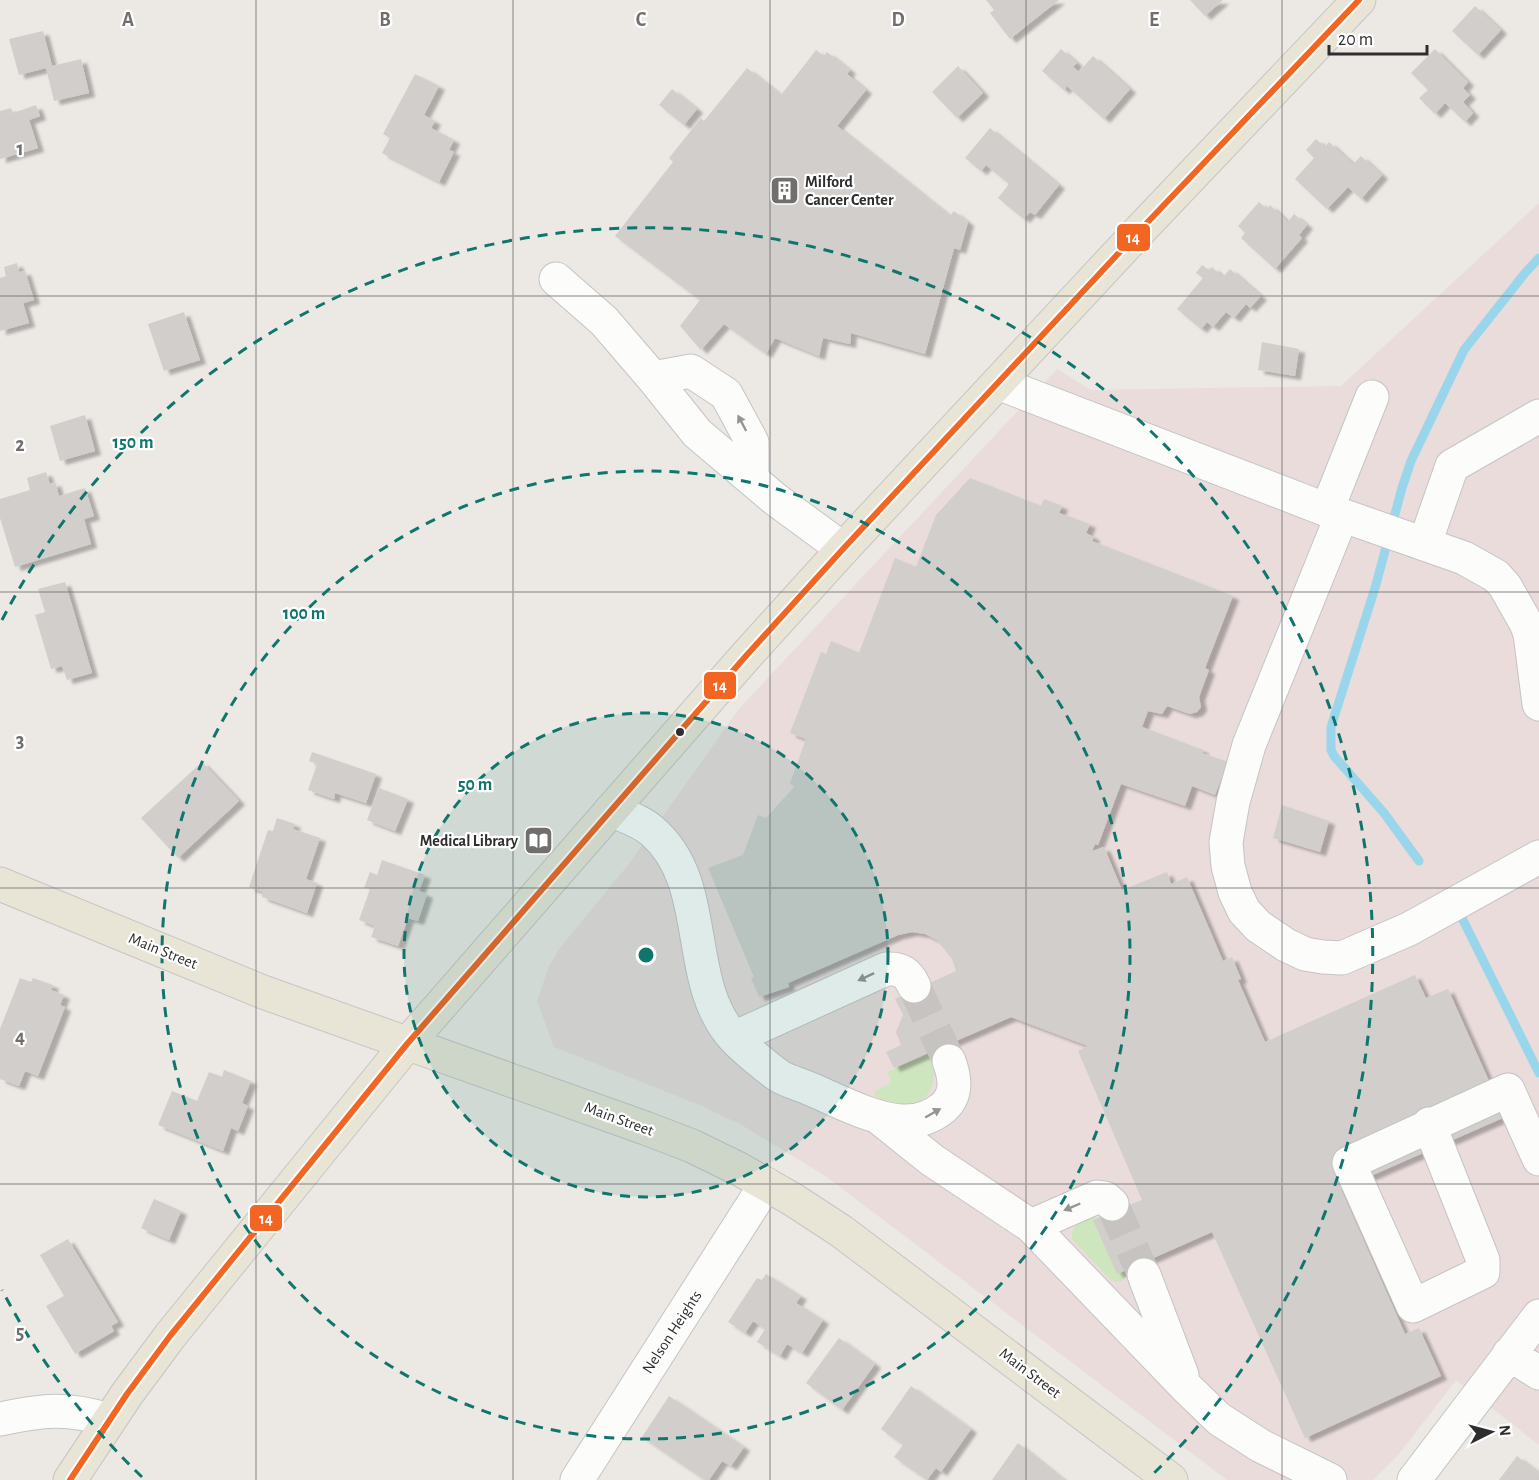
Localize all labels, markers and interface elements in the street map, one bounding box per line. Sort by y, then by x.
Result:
text: A [122,10,134,30]
text: B [379,10,391,30]
text: C [636,10,647,30]
text: D [891,10,905,30]
text: E [1149,10,1159,30]
scale bar [1329,18,1426,56]
text: 20 m [1338,31,1373,49]
text: 1 [16,139,24,159]
place label: Milford Cancer Center [805,174,894,208]
building icon: Milford Cancer Center [768,175,800,207]
line badge: 14 [1116,223,1151,252]
text: 14 [1126,230,1140,246]
one-way arrow [737,414,747,431]
text: 150 m [113,434,153,452]
text: 2 [15,435,25,455]
text: 100 m [283,605,325,623]
line badge: 14 [703,671,737,700]
text: 14 [713,678,727,694]
unlabelled marker [674,726,686,738]
text: 3 [16,731,24,751]
text: 50 m [458,776,492,794]
library icon: Medical Library [523,825,555,857]
place label: Medical Library [420,833,519,850]
street label: Main Street [126,930,200,972]
centre of rings [636,945,656,965]
one-way arrow [857,973,874,982]
text: 4 [15,1027,25,1047]
street label: Main Street [582,1099,656,1139]
one-way arrow [925,1108,942,1118]
one-way arrow [1062,1202,1080,1212]
line badge: 14 [249,1204,283,1232]
text: 14 [259,1211,273,1227]
street label: Nelson Heights [639,1288,705,1376]
text: 5 [16,1323,24,1343]
street label: Main Street [996,1345,1064,1401]
north arrow [1461,1402,1521,1462]
text: N [1496,1424,1513,1437]

